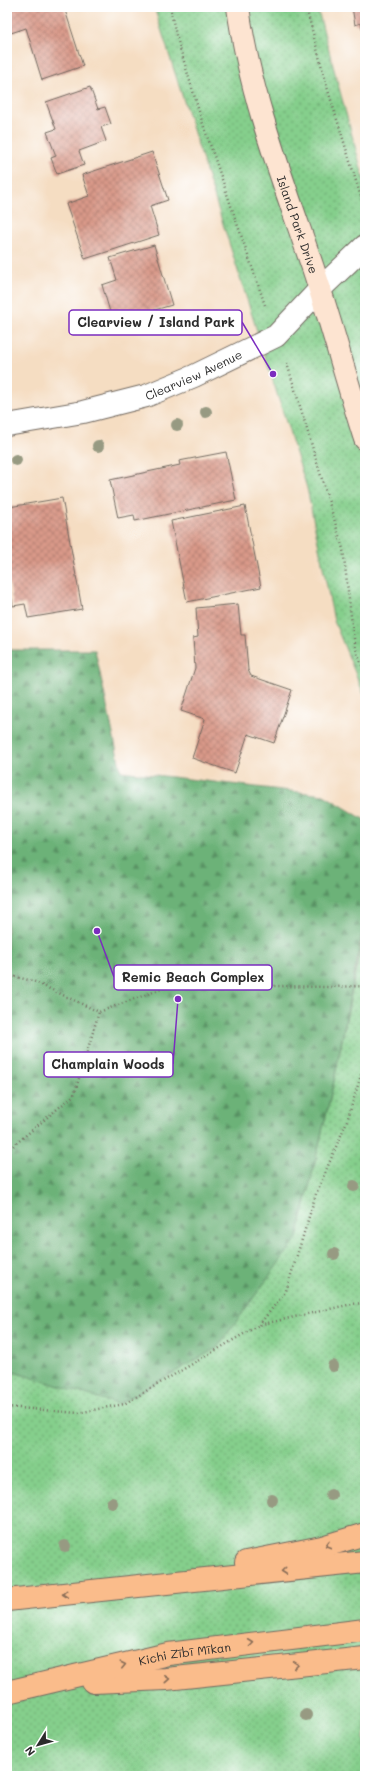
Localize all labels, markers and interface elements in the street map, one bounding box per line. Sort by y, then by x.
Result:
street label: Island Park Drive [274,173,322,275]
callout: Clearview / Island Park [69,310,242,335]
text: Clearview / Island Park [77,313,235,330]
street label: Clearview Avenue [142,346,244,404]
callout: Remic Beach Complex [114,965,272,990]
text: Remic Beach Complex [122,968,264,985]
callout: Champlain Woods [44,1052,173,1077]
text: Champlain Woods [51,1055,165,1072]
one-way arrow [324,1540,331,1549]
one-way arrow [281,1566,287,1575]
one-way arrow [62,1589,68,1598]
street label: Kichi Zībī Mīkan [137,1638,232,1669]
one-way arrow [248,1639,254,1648]
one-way arrow [120,1661,126,1669]
one-way arrow [293,1661,299,1670]
one-way arrow [164,1674,170,1683]
north arrow [18,1725,58,1765]
text: N [21,1743,38,1759]

